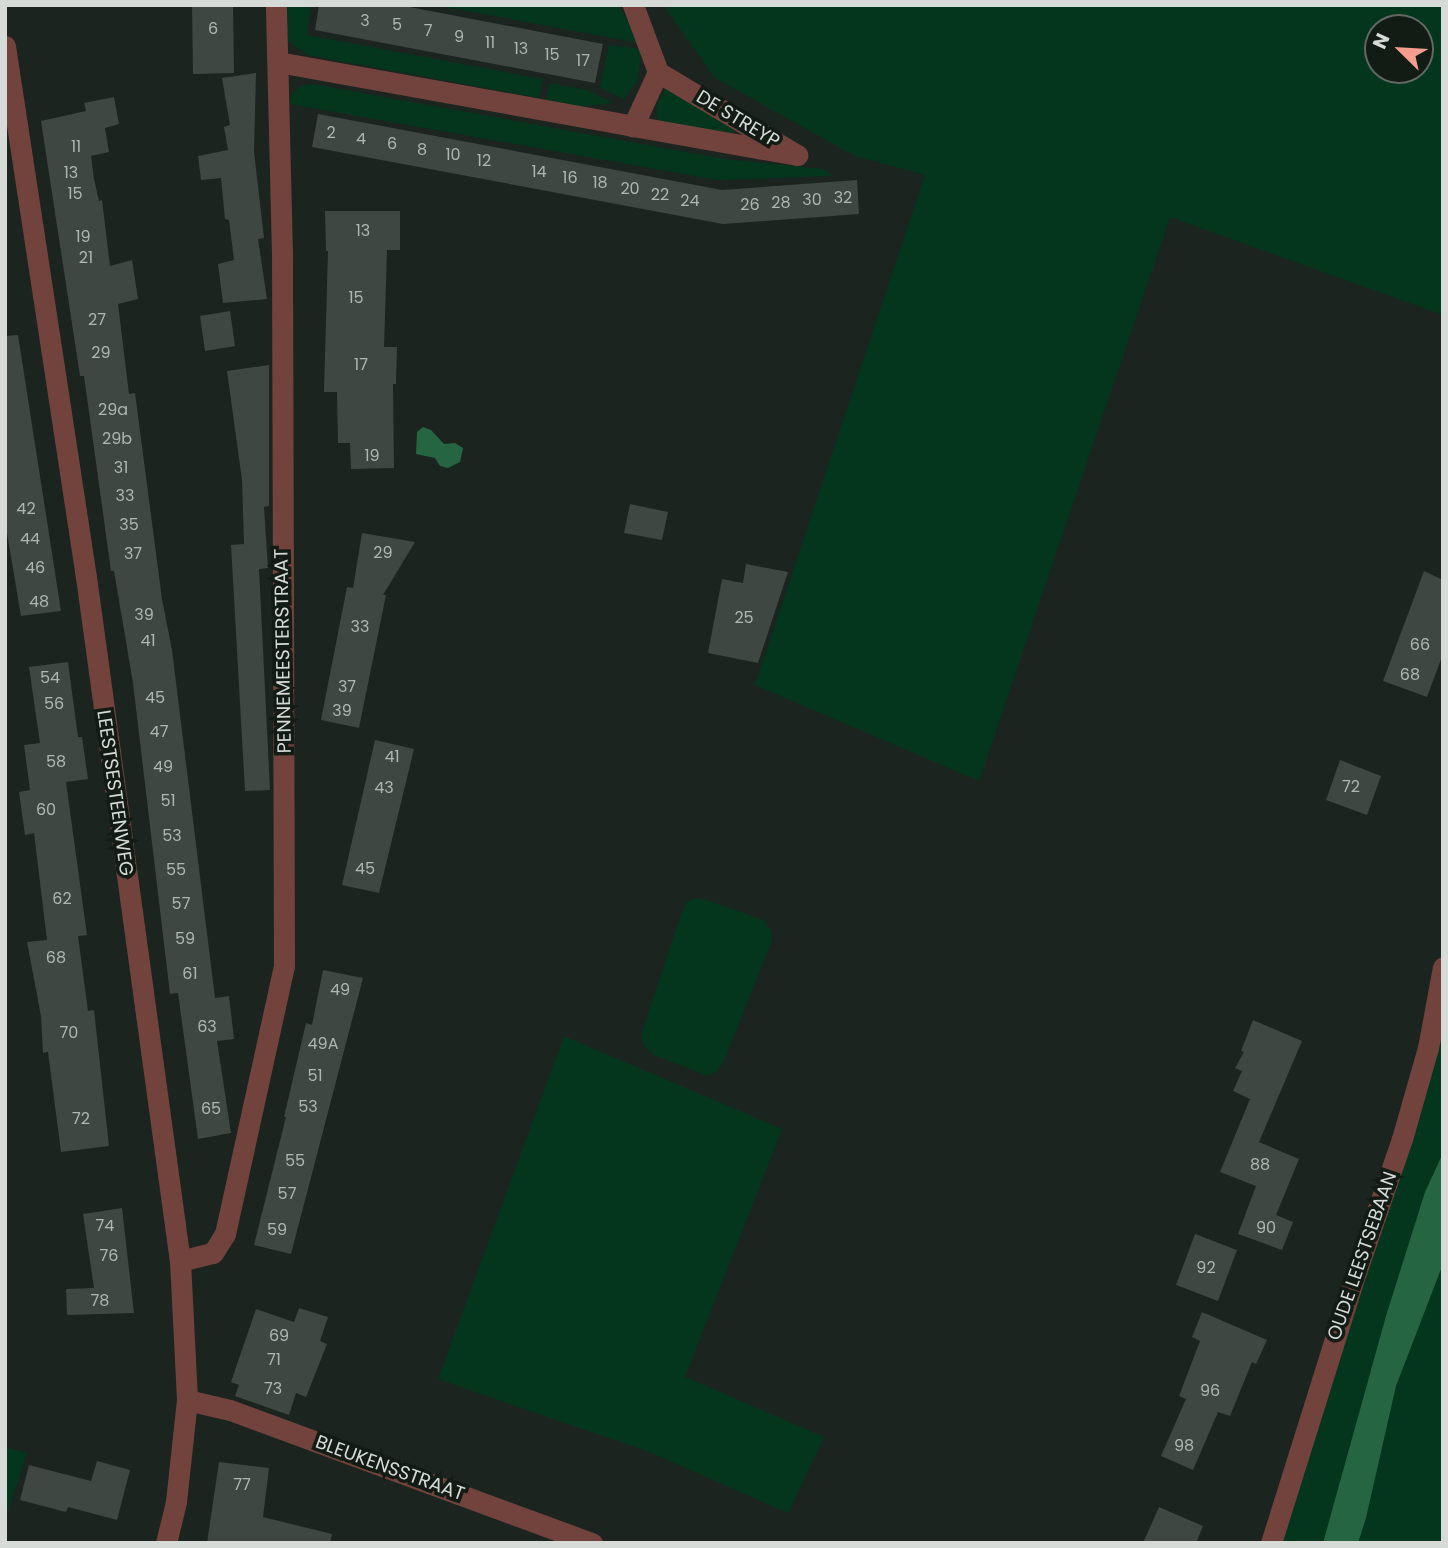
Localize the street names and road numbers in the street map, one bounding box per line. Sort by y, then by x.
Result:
street label: DE STREYP [692,85,784,153]
street label: PENNEMEESTERSTRAAT [270,548,296,754]
street label: LEESTSESTEENWEG [92,709,138,877]
street label: OUDE LEESTSEBAAN [1322,1169,1402,1343]
street label: BLEUKENSSTRAAT [312,1430,468,1506]

